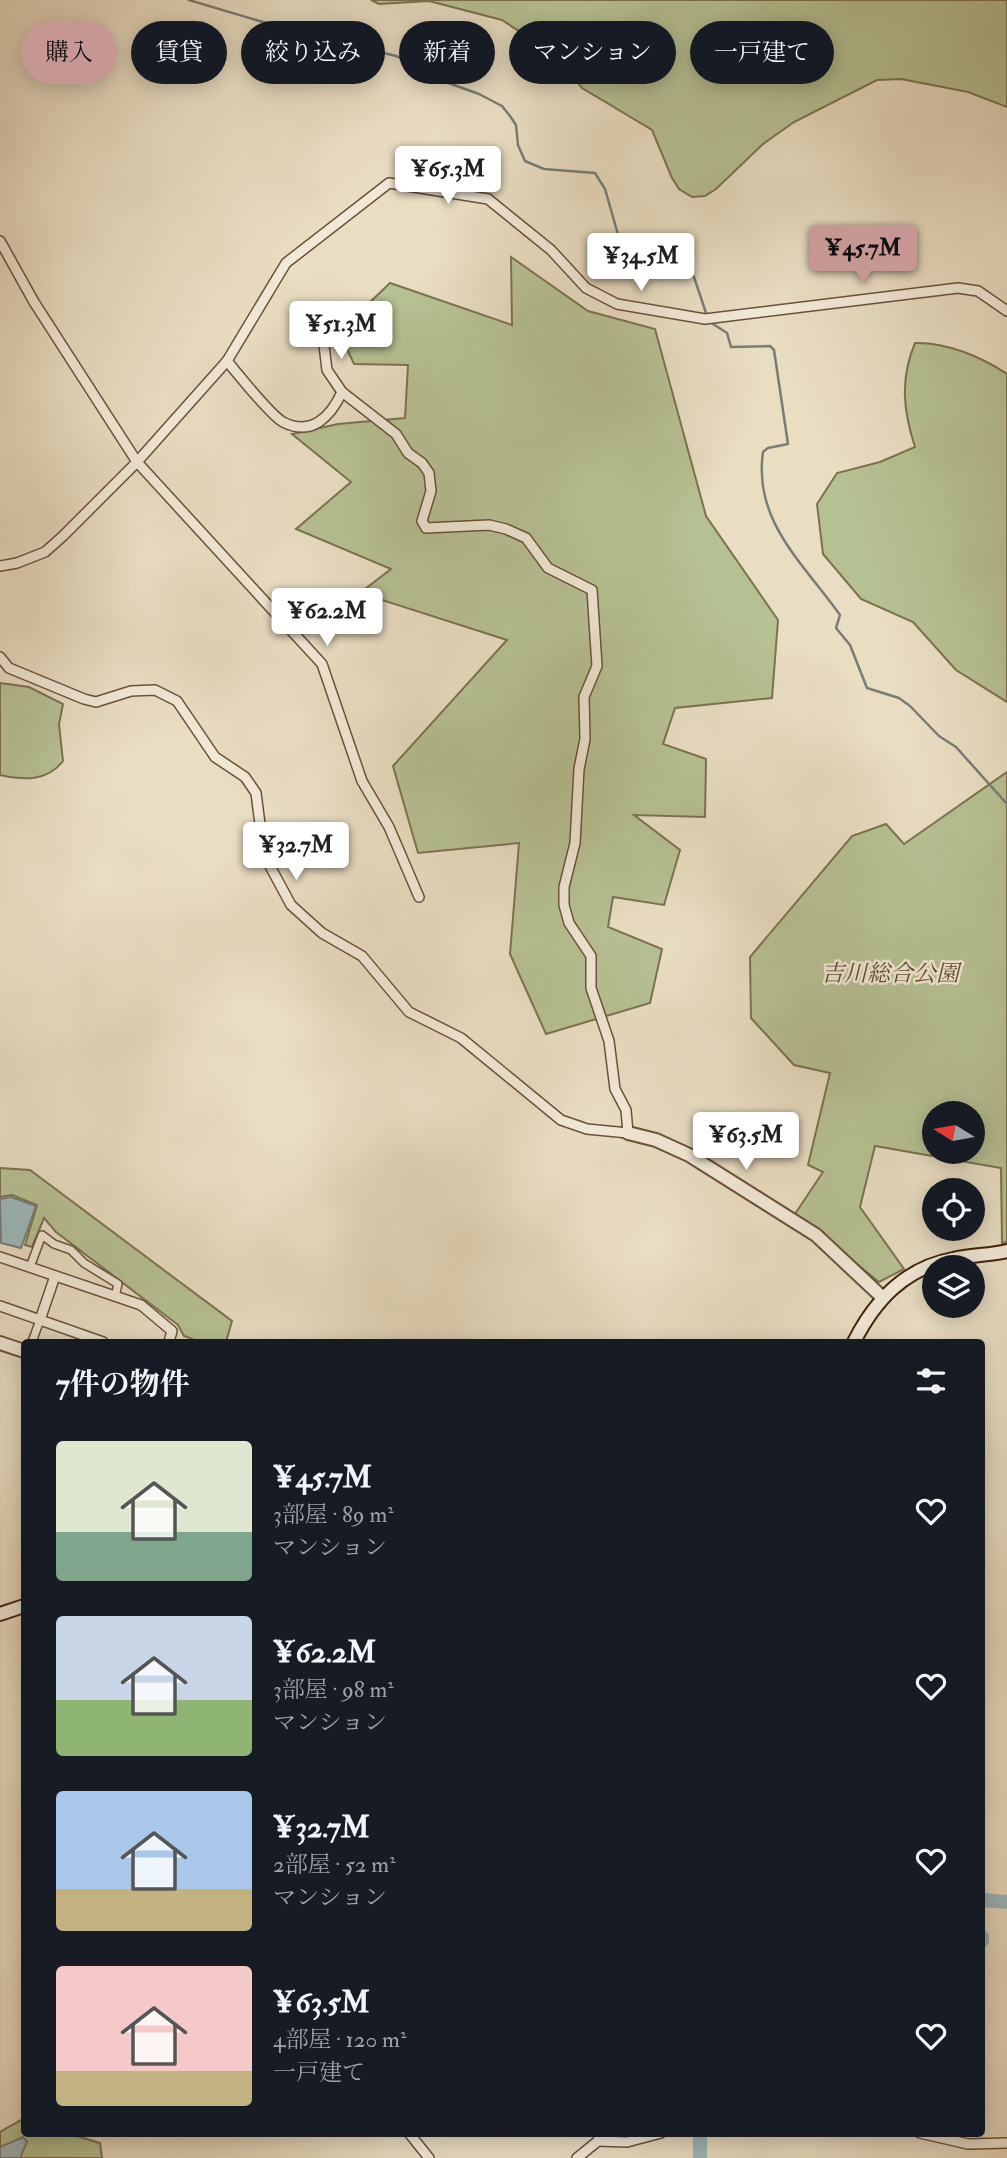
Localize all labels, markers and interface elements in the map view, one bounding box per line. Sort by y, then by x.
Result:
chip: 購入 [21,21,117,84]
chip: 賃貸 [131,21,227,84]
chip: 絞り込み [241,21,385,84]
chip: 新着 [399,21,495,84]
chip: マンション [509,21,676,84]
chip: 一戸建て [690,21,834,84]
pin: ¥65.3M [391,146,505,206]
text: ¥65.3M [411,154,485,183]
pin: ¥45.7M [806,226,920,285]
pin: ¥34.5M [584,233,698,293]
text: ¥45.7M [825,233,901,262]
text: ¥34.5M [603,241,679,270]
pin: ¥51.3M [284,302,398,361]
text: ¥51.3M [305,309,377,338]
pin: ¥62.2M [270,588,384,648]
text: ¥62.2M [288,596,366,625]
pin: ¥32.7M [239,822,353,882]
text: ¥32.7M [259,830,333,859]
park label: 吉川総合公園 [821,959,963,988]
north arrow [922,1101,985,1164]
map controls [922,1101,985,1318]
pin: ¥63.5M [689,1112,803,1172]
text: ¥63.5M [709,1120,783,1149]
button: locate [922,1178,985,1241]
button: layers [922,1255,985,1318]
icon: filters [912,1362,950,1400]
text: 7件の物件 [56,1366,190,1403]
text: ¥45.7M [273,1459,372,1496]
icon: home [112,1469,196,1553]
icon: heart [912,1492,950,1530]
text: 3部屋 · 89 m² [273,1500,394,1529]
text: マンション [273,1533,387,1562]
text: ¥62.2M [273,1634,376,1671]
icon: home [112,1644,196,1728]
icon: heart [912,1667,950,1705]
text: 3部屋 · 98 m² [273,1675,394,1704]
text: マンション [273,1708,387,1737]
text: ¥32.7M [273,1809,370,1846]
icon: home [112,1819,196,1903]
icon: heart [912,1842,950,1880]
text: 2部屋 · 52 m² [273,1850,396,1879]
text: マンション [273,1883,387,1912]
text: ¥63.5M [273,1984,370,2021]
icon: home [112,1994,196,2078]
icon: heart [912,2017,950,2055]
text: 4部屋 · 120 m² [273,2025,406,2054]
text: 一戸建て [273,2058,365,2087]

